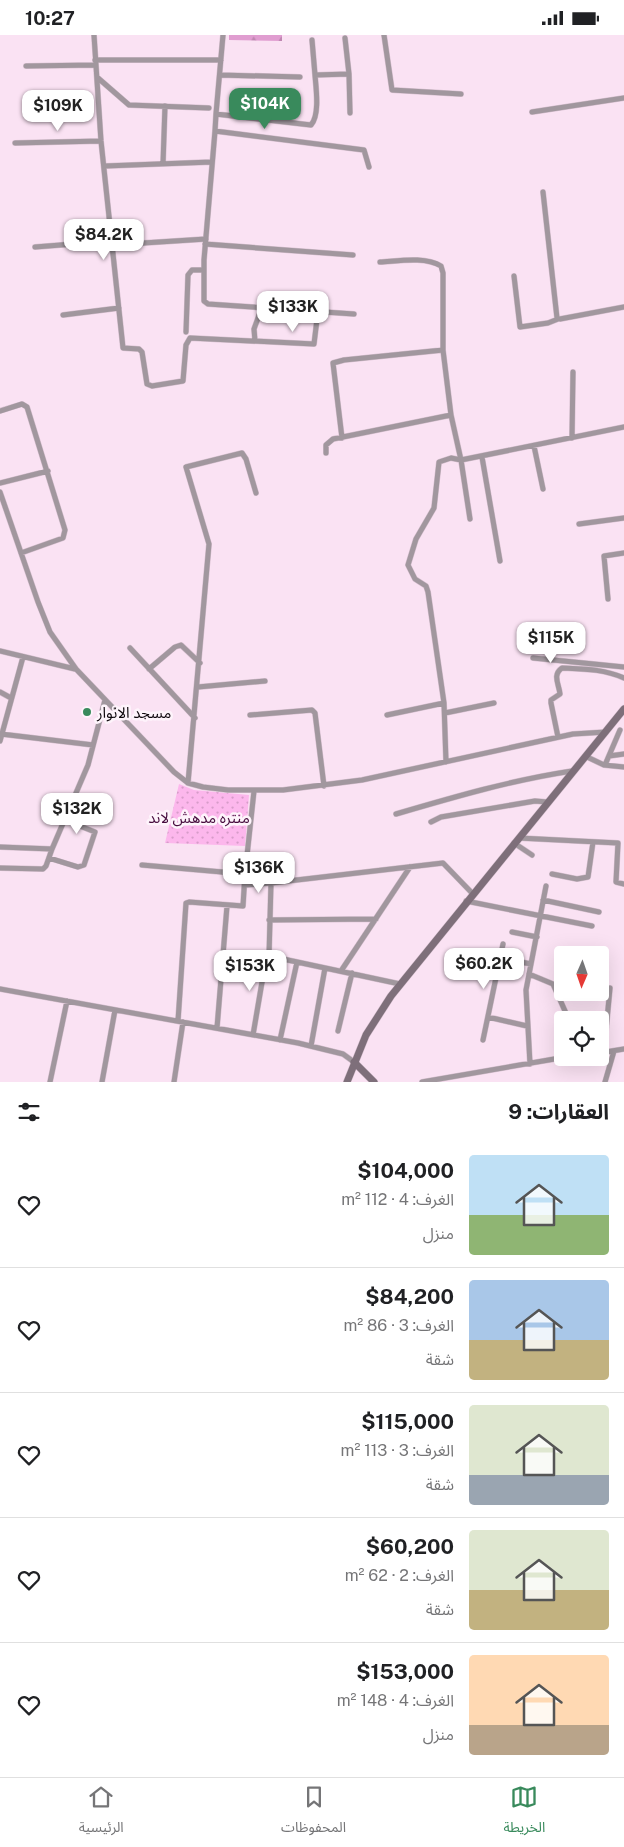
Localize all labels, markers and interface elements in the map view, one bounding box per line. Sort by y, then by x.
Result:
text: 10:27 [25,7,75,29]
pin: $104K [230,87,300,130]
pin: $109K [23,89,93,132]
text: $104K [240,94,290,113]
text: $109K [33,96,83,115]
pin: $84.2K [63,219,145,261]
text: $84.2K [75,225,133,244]
pin: $133K [258,291,328,333]
text: $133K [268,297,318,316]
pin: $115K [516,621,586,664]
text: $115K [528,628,574,647]
place label: مسجد الانوار [96,704,171,722]
marker: مسجد الانوار [81,706,93,718]
pin: $132K [42,793,112,835]
text: $132K [52,799,102,818]
park label: منتره مدهش لاند [148,809,250,827]
pin: $136K [224,851,294,894]
text: $136K [234,858,284,877]
north arrow [554,946,609,1001]
map controls [554,946,609,1066]
pin: $60.2K [443,947,525,990]
pin: $153K [215,949,285,992]
text: $60.2K [455,954,513,973]
text: $153K [225,956,275,975]
button: locate [554,1011,609,1066]
icon: filters [15,1098,43,1126]
text: العقارات: 9 [508,1099,609,1124]
text: $104,000 [357,1158,454,1183]
icon: home [509,1175,569,1235]
text: الغرف: 4 · 112 m² [341,1190,454,1209]
icon: heart [15,1191,43,1219]
text: منزل [423,1224,454,1243]
text: $84,200 [365,1284,454,1309]
icon: home [509,1300,569,1360]
icon: heart [15,1316,43,1344]
text: الغرف: 3 · 86 m² [343,1316,454,1335]
text: شقة [426,1350,454,1369]
text: $115,000 [361,1409,454,1434]
icon: home [509,1425,569,1485]
icon: heart [15,1441,43,1469]
text: الغرف: 3 · 113 m² [341,1441,454,1460]
text: شقة [426,1475,454,1494]
text: $60,200 [366,1534,454,1559]
icon: home [509,1550,569,1610]
icon: heart [15,1566,43,1594]
text: الغرف: 2 · 62 m² [345,1566,454,1585]
text: شقة [426,1600,454,1619]
text: $153,000 [356,1659,454,1684]
icon: home [509,1675,569,1735]
icon: heart [15,1691,43,1719]
text: الغرف: 4 · 148 m² [337,1691,454,1710]
text: منزل [423,1725,454,1744]
tab: الرئيسية [79,1783,124,1842]
tab: المحفوظات [281,1783,346,1842]
tab: الخريطة [503,1783,545,1842]

